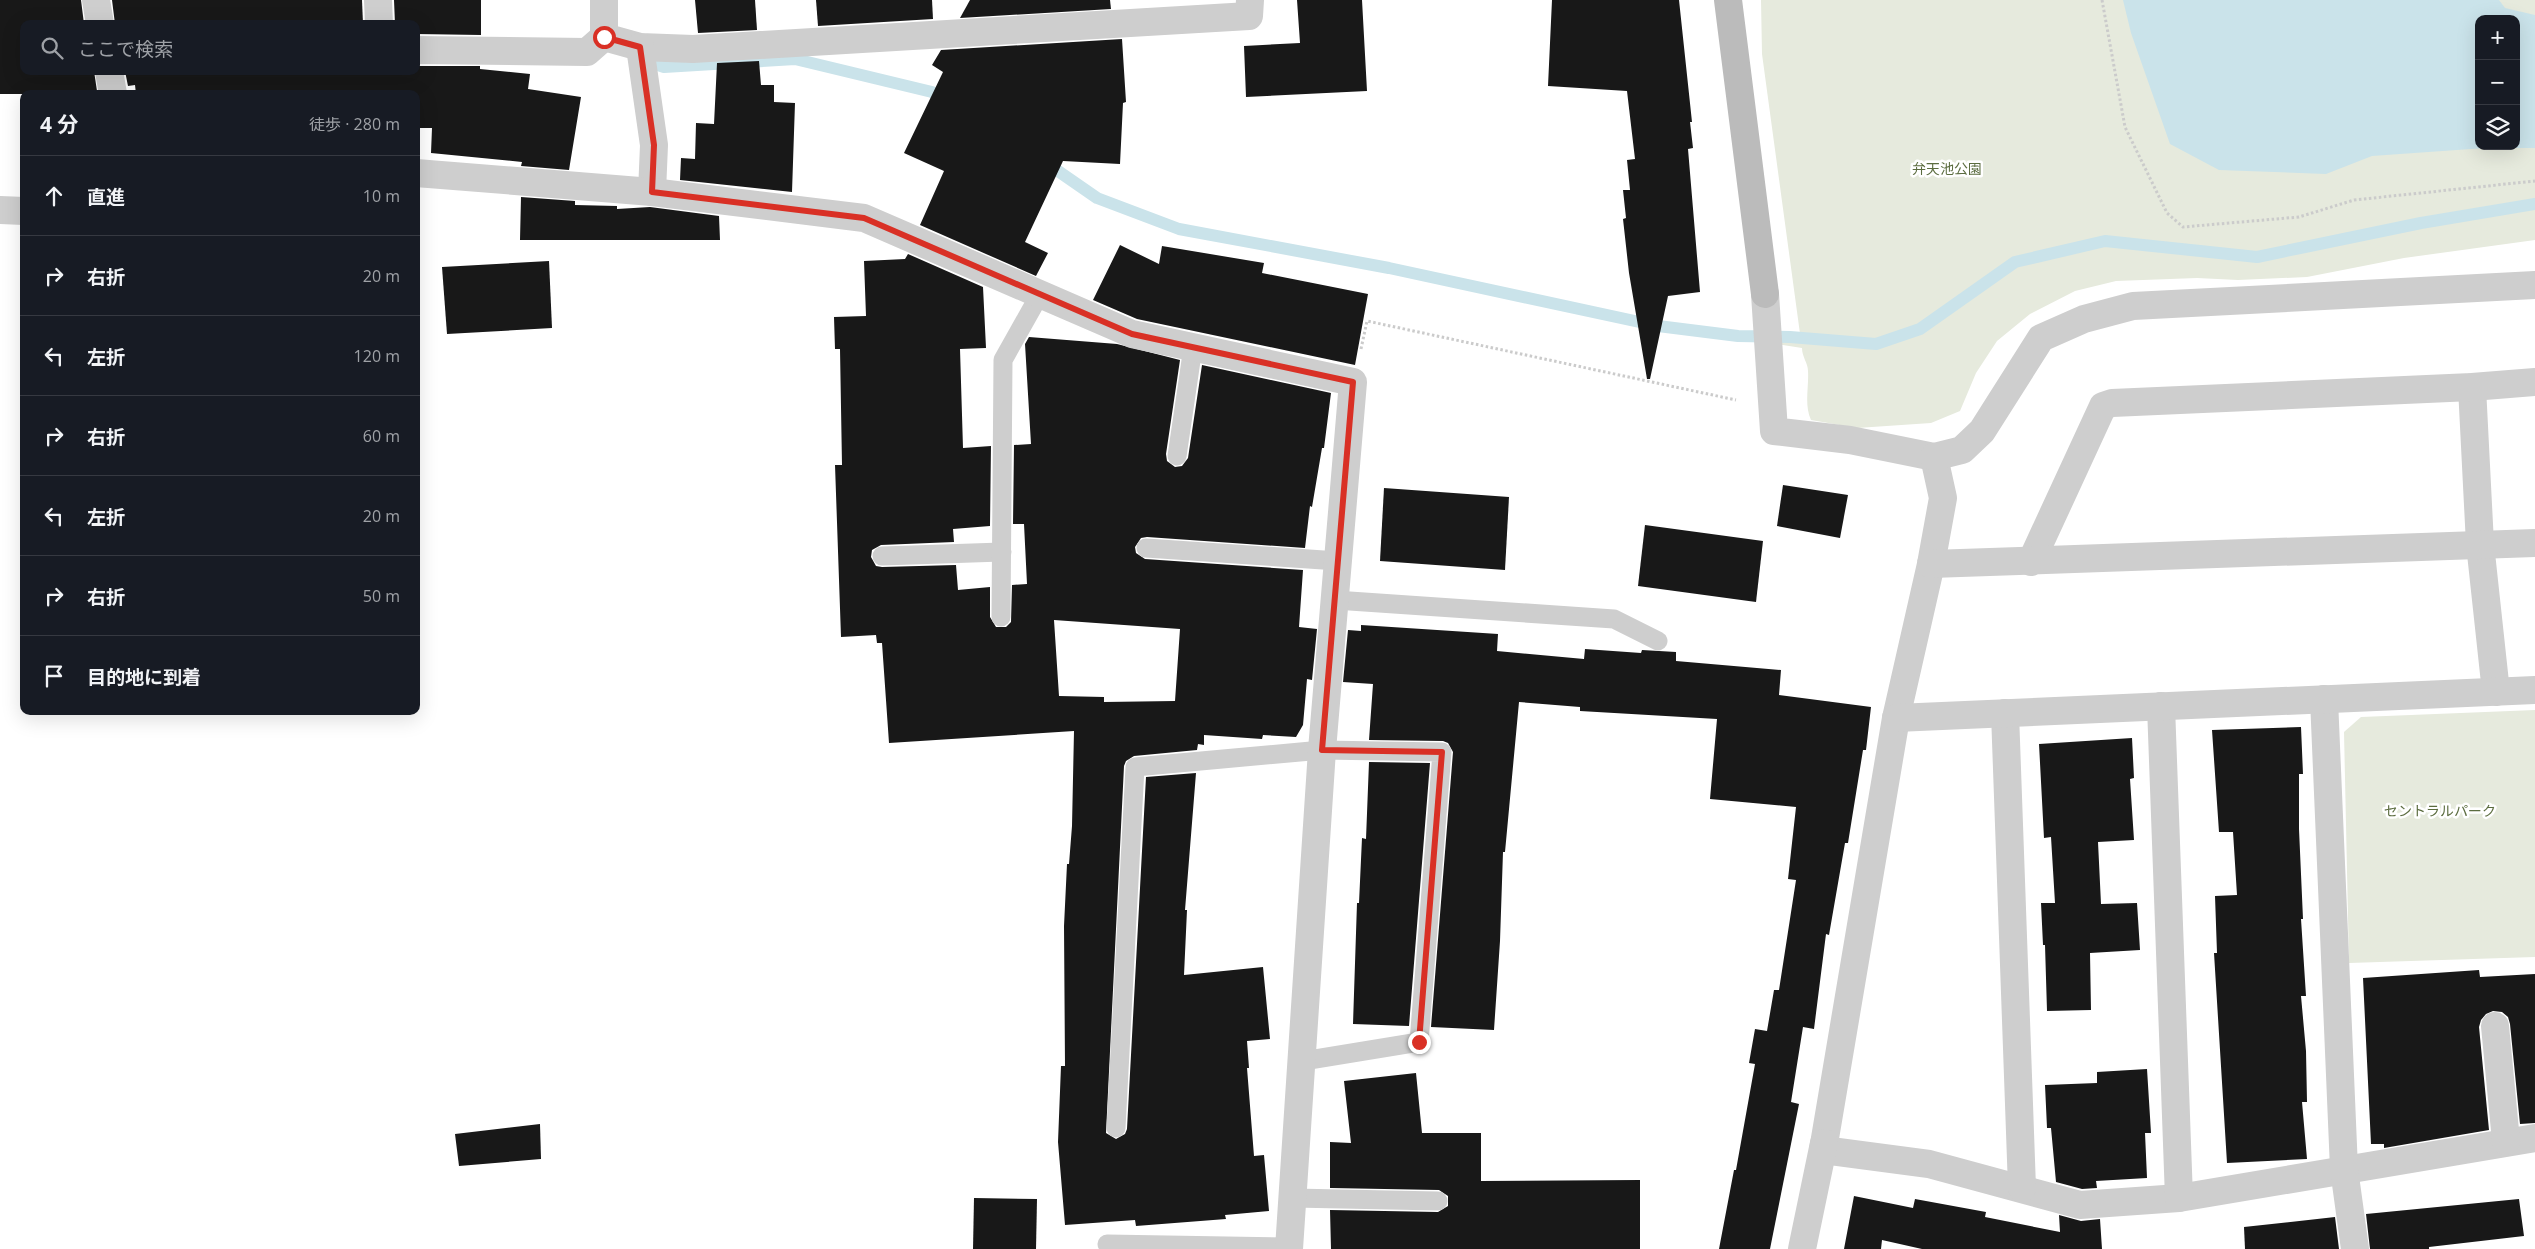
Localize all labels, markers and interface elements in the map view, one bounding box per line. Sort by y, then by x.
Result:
map controls [2475,15,2520,150]
button: + [2475,15,2520,60]
search box [20,20,420,75]
route start [593,26,616,49]
icon: search [38,34,66,62]
text: ここで検索 [78,36,173,62]
button: − [2475,60,2520,105]
button: layers [2475,105,2520,150]
text: 4 分 [40,110,78,138]
text: 徒歩 · 280 m [309,113,400,135]
park label: 弁天池公園 [1912,159,1982,178]
icon: ahead [40,182,68,210]
text: 直進 [87,184,125,210]
text: 10 m [363,185,400,207]
icon: right [40,262,68,290]
text: 右折 [87,264,125,290]
text: 20 m [363,265,400,287]
icon: left [40,342,68,370]
text: 左折 [87,344,125,370]
text: 120 m [354,345,400,367]
icon: right [40,422,68,450]
text: 右折 [87,424,125,450]
text: 60 m [363,425,400,447]
icon: left [40,502,68,530]
text: 左折 [87,504,125,530]
text: 20 m [363,505,400,527]
icon: right [40,582,68,610]
text: 右折 [87,584,125,610]
text: 50 m [363,585,400,607]
icon: arrive [40,662,68,690]
text: 目的地に到着 [87,664,201,690]
park label: セントラルパーク [2384,801,2496,820]
route end [1408,1031,1431,1054]

